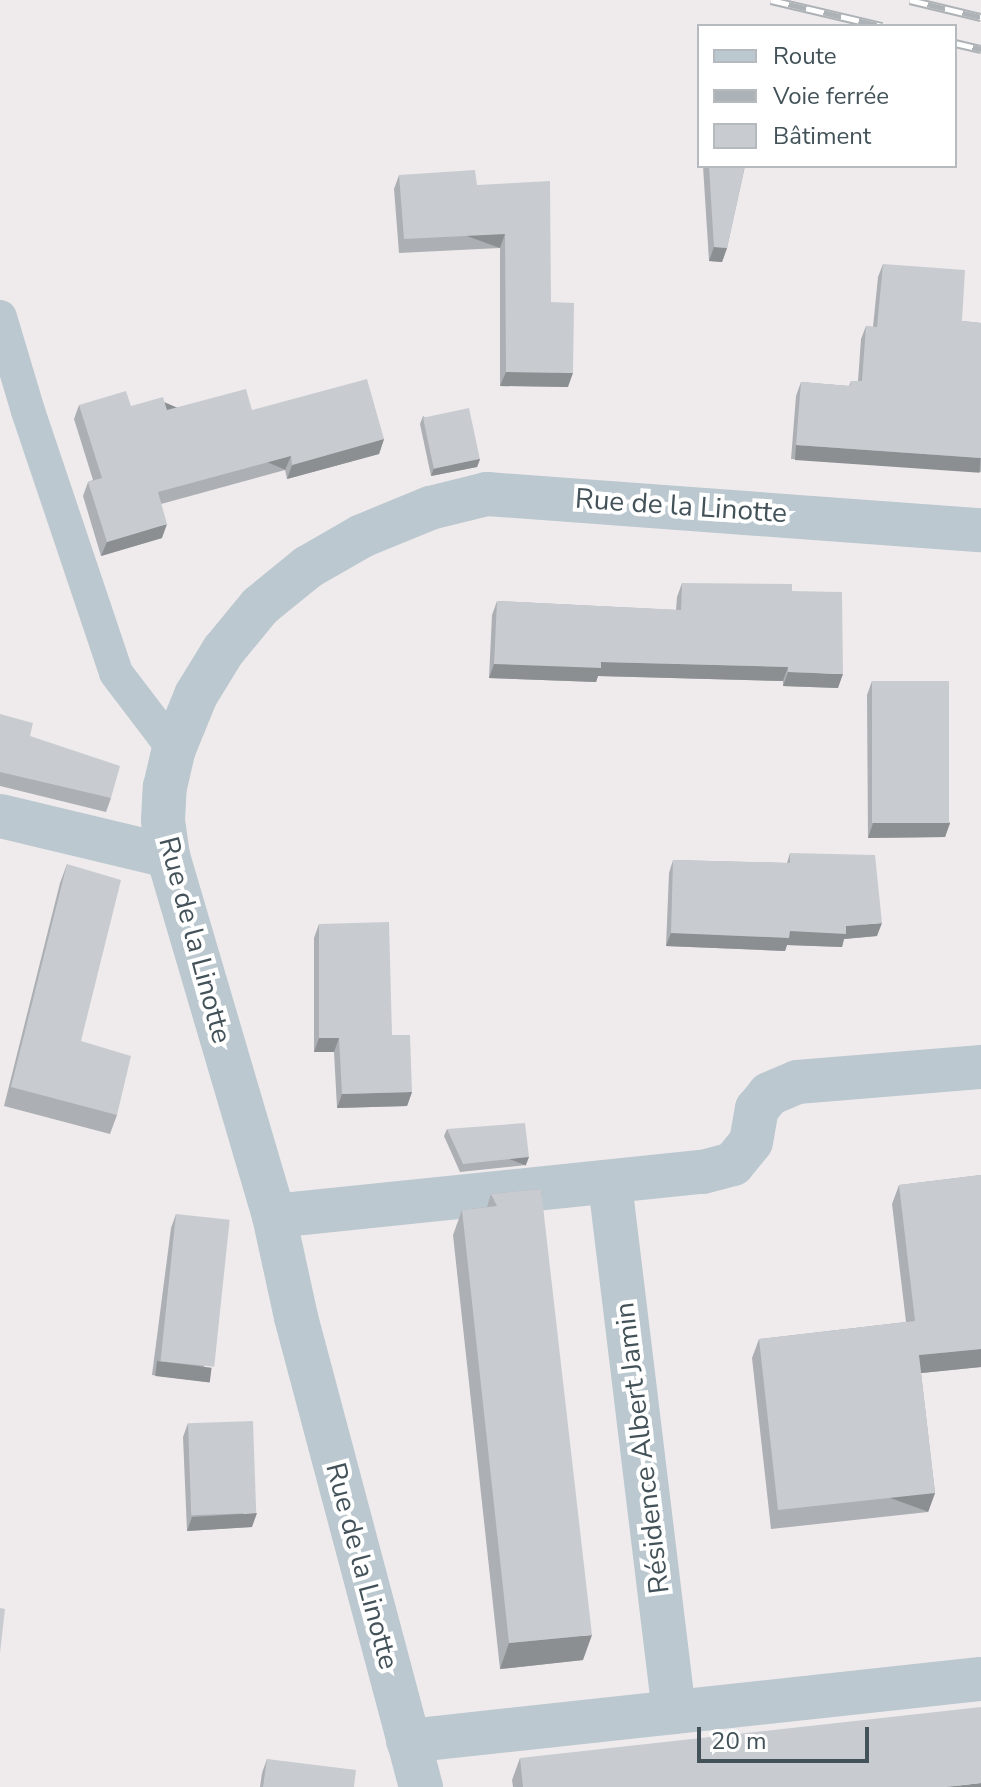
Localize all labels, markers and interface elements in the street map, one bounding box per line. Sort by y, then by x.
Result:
legend [697,24,957,168]
text: Route [773,40,837,72]
text: Voie ferrée [773,80,889,112]
text: Bâtiment [773,120,871,152]
street label: Rue de la Linotte [574,482,788,530]
street label: Rue de la Linotte [151,833,239,1047]
street label: Résidence Albert Jamin [607,1300,677,1596]
street label: Rue de la Linotte [318,1459,406,1673]
scale bar [701,1711,873,1761]
text: 20 m [711,1725,767,1757]

